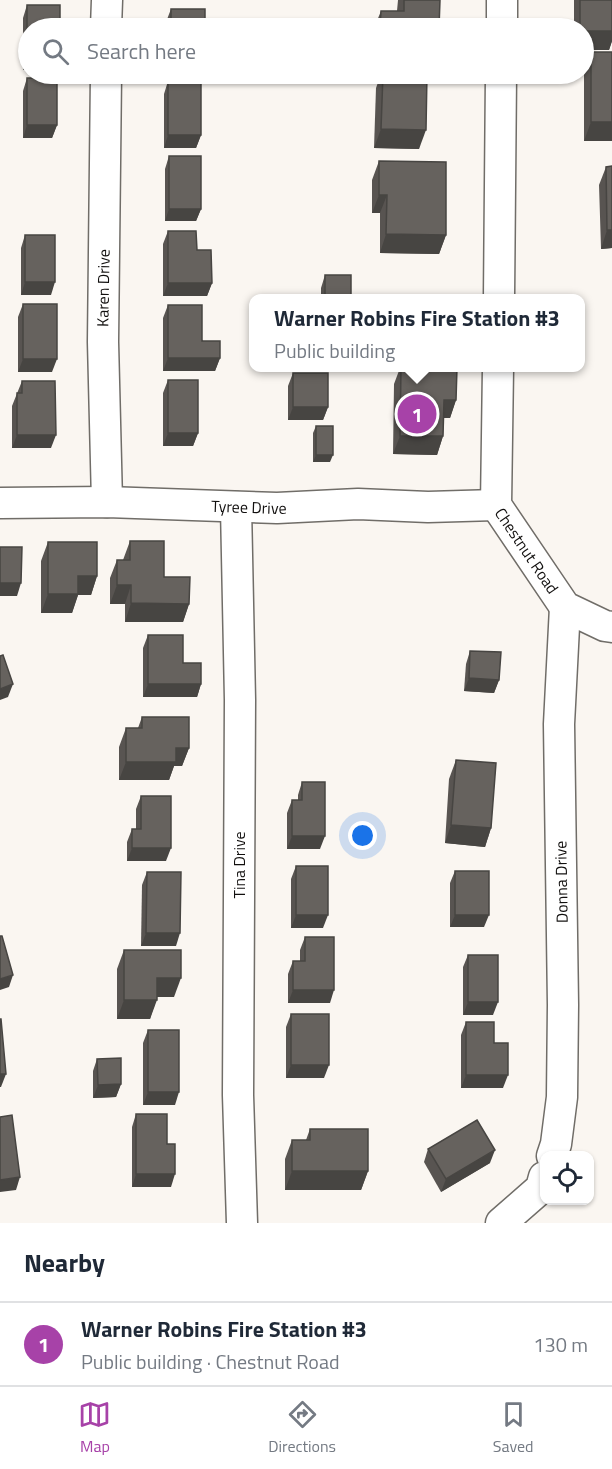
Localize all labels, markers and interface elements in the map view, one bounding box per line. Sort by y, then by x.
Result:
search box [18,18,594,84]
text: Search here [87,34,196,68]
icon: search [39,35,72,68]
street label: Karen Drive [90,249,116,327]
popup [249,294,585,372]
text: Warner Robins Fire Station #3 [274,301,560,335]
text: Public building [274,335,395,366]
pin: 1 [398,392,436,436]
street label: Tyree Drive [211,494,287,520]
street label: Chestnut Road [489,503,565,598]
your location [348,821,377,850]
street label: Tina Drive [227,831,251,899]
street label: Donna Drive [548,841,574,923]
map controls [540,1151,594,1205]
button: locate [540,1151,594,1205]
text: Nearby [24,1243,105,1282]
text: Warner Robins Fire Station #3 [81,1312,367,1346]
text: 1 [38,1329,49,1360]
text: 130 m [533,1329,588,1360]
text: Public building · Chestnut Road [81,1346,340,1377]
tab: Map [78,1398,111,1458]
tab: Directions [268,1398,336,1458]
tab: Saved [493,1398,534,1458]

